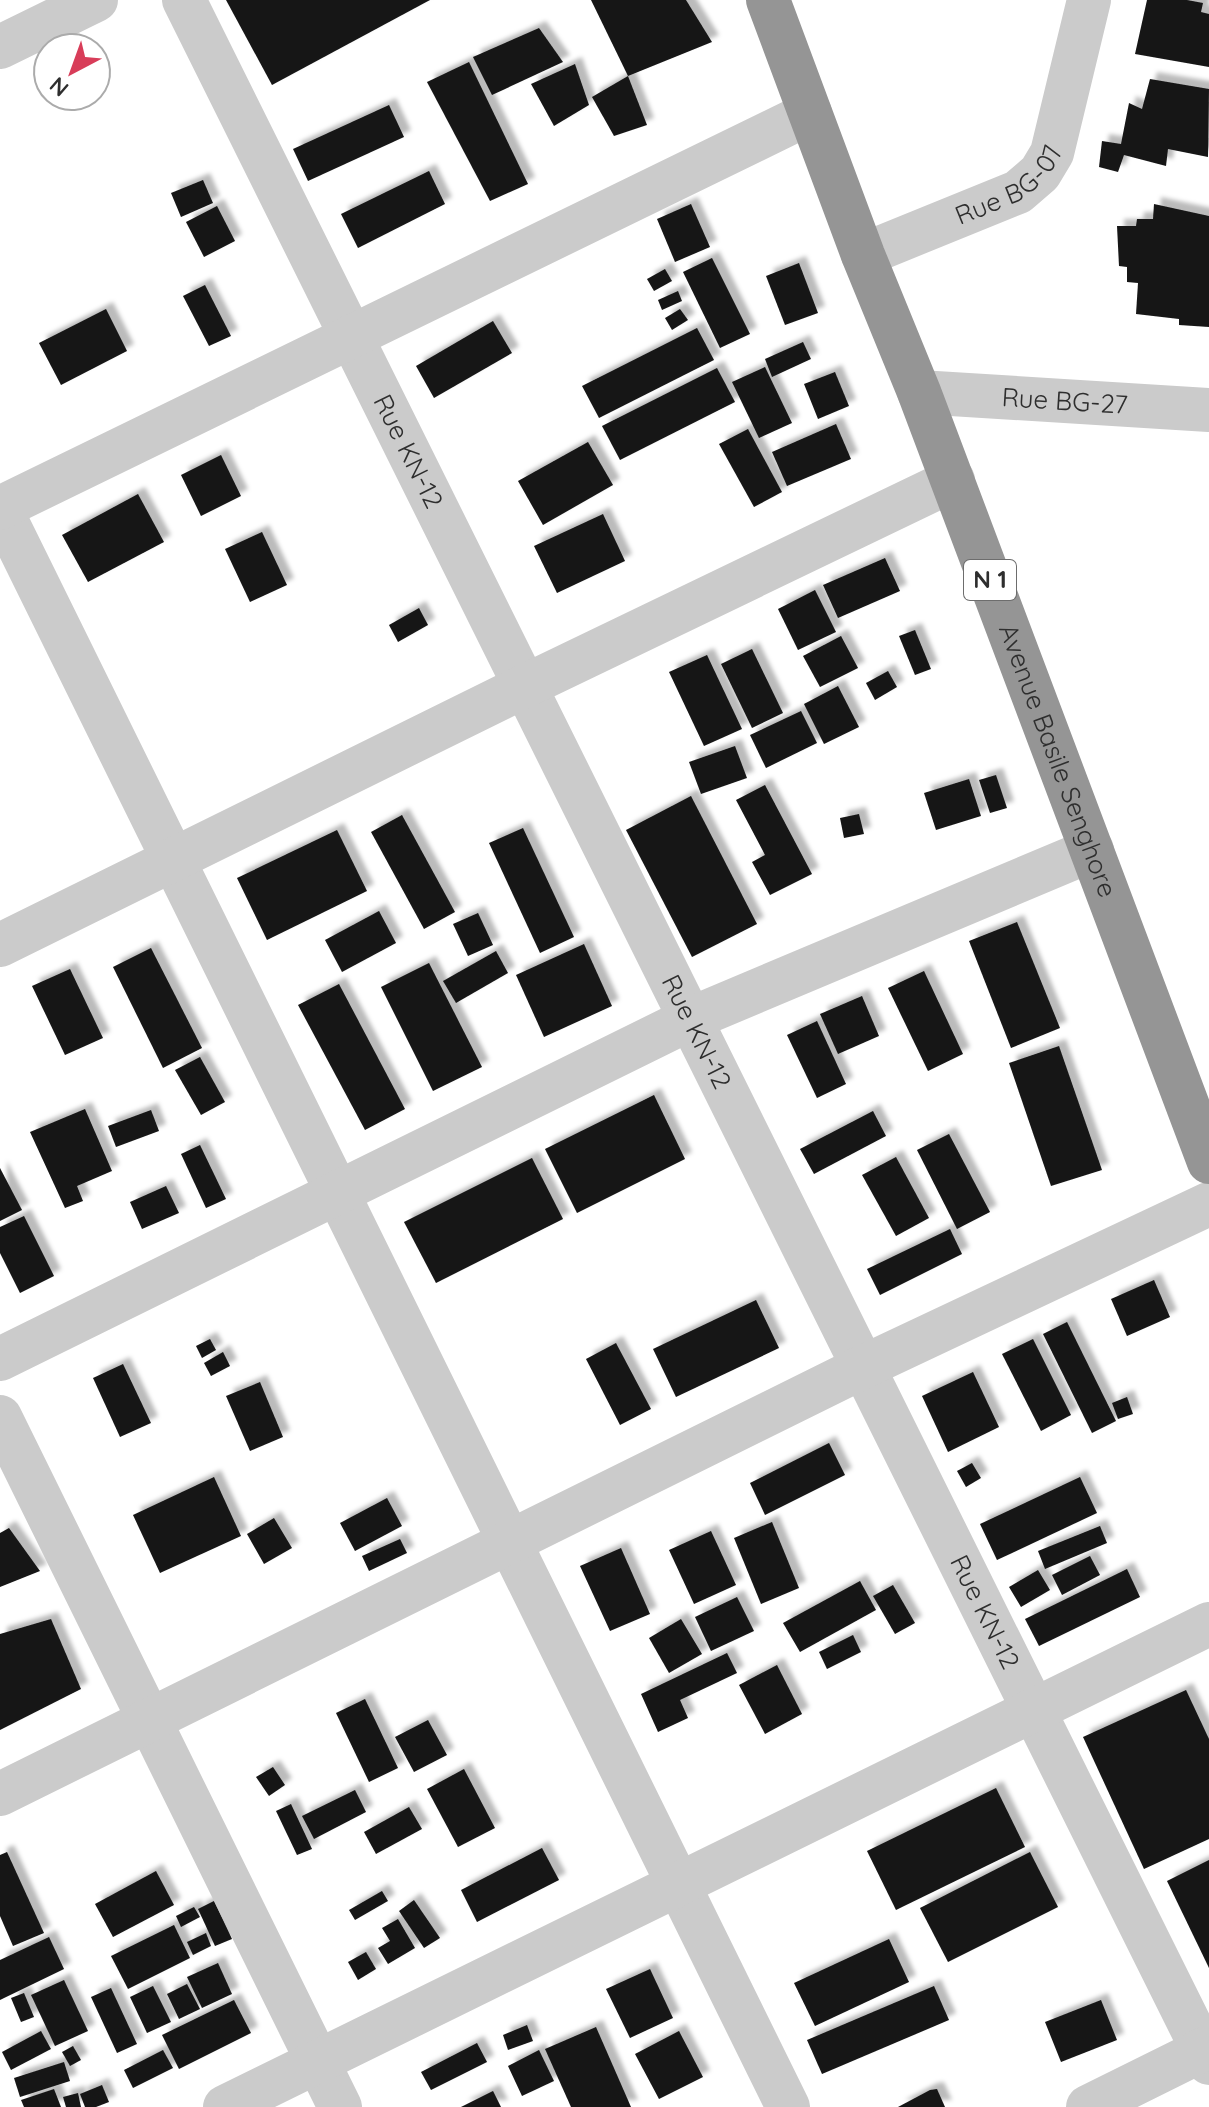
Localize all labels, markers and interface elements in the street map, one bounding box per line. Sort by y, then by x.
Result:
north arrow [32,32,112,112]
text: N [44,71,74,103]
street label: Rue BG-07 [950,142,1069,232]
street label: Rue BG-27 [1001,380,1129,421]
street label: Rue KN-12 [367,389,451,514]
road number: N 1 [964,560,1016,600]
street label: Avenue Basile Senghore [992,619,1125,902]
street label: Rue KN-12 [655,969,739,1094]
street label: Rue KN-12 [943,1549,1028,1674]

